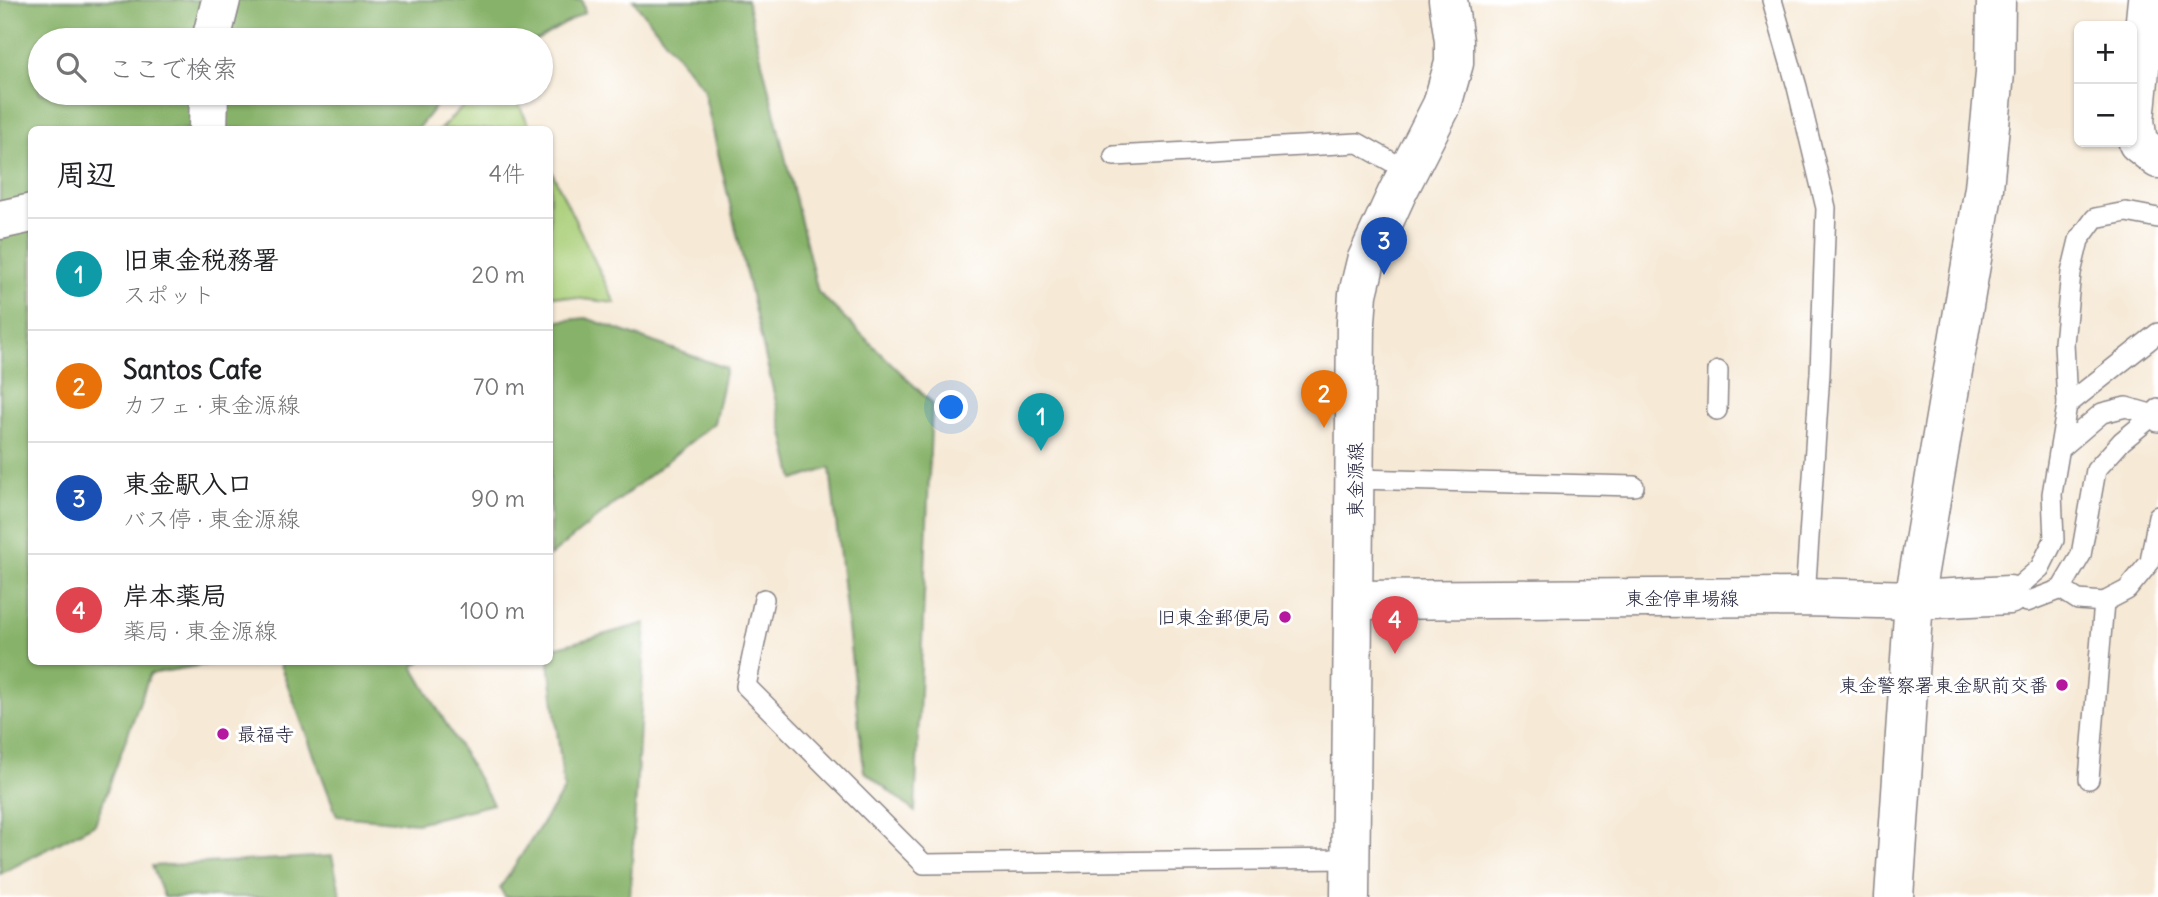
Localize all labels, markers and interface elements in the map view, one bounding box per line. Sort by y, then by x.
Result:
map controls [2074,21,2137,147]
button: + [2074,21,2137,84]
search box [28,28,553,105]
icon: search [52,48,90,86]
text: ここで検索 [108,52,238,85]
button: − [2074,84,2137,147]
text: 周辺 [56,155,116,193]
text: 4件 [489,159,525,188]
pin: 3 [1361,217,1407,275]
text: 旧東金税務署 [123,243,279,276]
text: 1 [74,260,84,289]
text: 20 m [472,260,525,289]
text: スポット [123,280,215,309]
text: Santos Cafe [123,353,262,386]
pin: 2 [1301,370,1347,428]
text: 2 [73,372,85,401]
text: 70 m [473,372,525,401]
text: カフェ · 東金源線 [123,390,300,419]
your location [934,390,968,424]
pin: 1 [1018,393,1064,451]
street label: 東金源線 [1343,442,1367,518]
text: 東金駅入口 [123,467,253,500]
text: 3 [72,484,86,513]
text: 90 m [471,484,525,513]
text: バス停 · 東金源線 [123,504,300,533]
text: 岸本薬局 [123,579,227,612]
street label: 東金停車場線 [1625,586,1739,610]
text: 4 [72,596,86,625]
text: 100 m [460,596,525,625]
pin: 4 [1372,596,1418,654]
place label: 旧東金郵便局 [1157,605,1271,629]
marker: 旧東金郵便局 [1277,609,1293,625]
text: 薬局 · 東金源線 [123,616,277,645]
place label: 東金警察署東金駅前交番 [1839,673,2048,697]
marker: 東金警察署東金駅前交番 [2054,677,2070,693]
place label: 最福寺 [237,722,294,746]
marker: 最福寺 [215,726,231,742]

